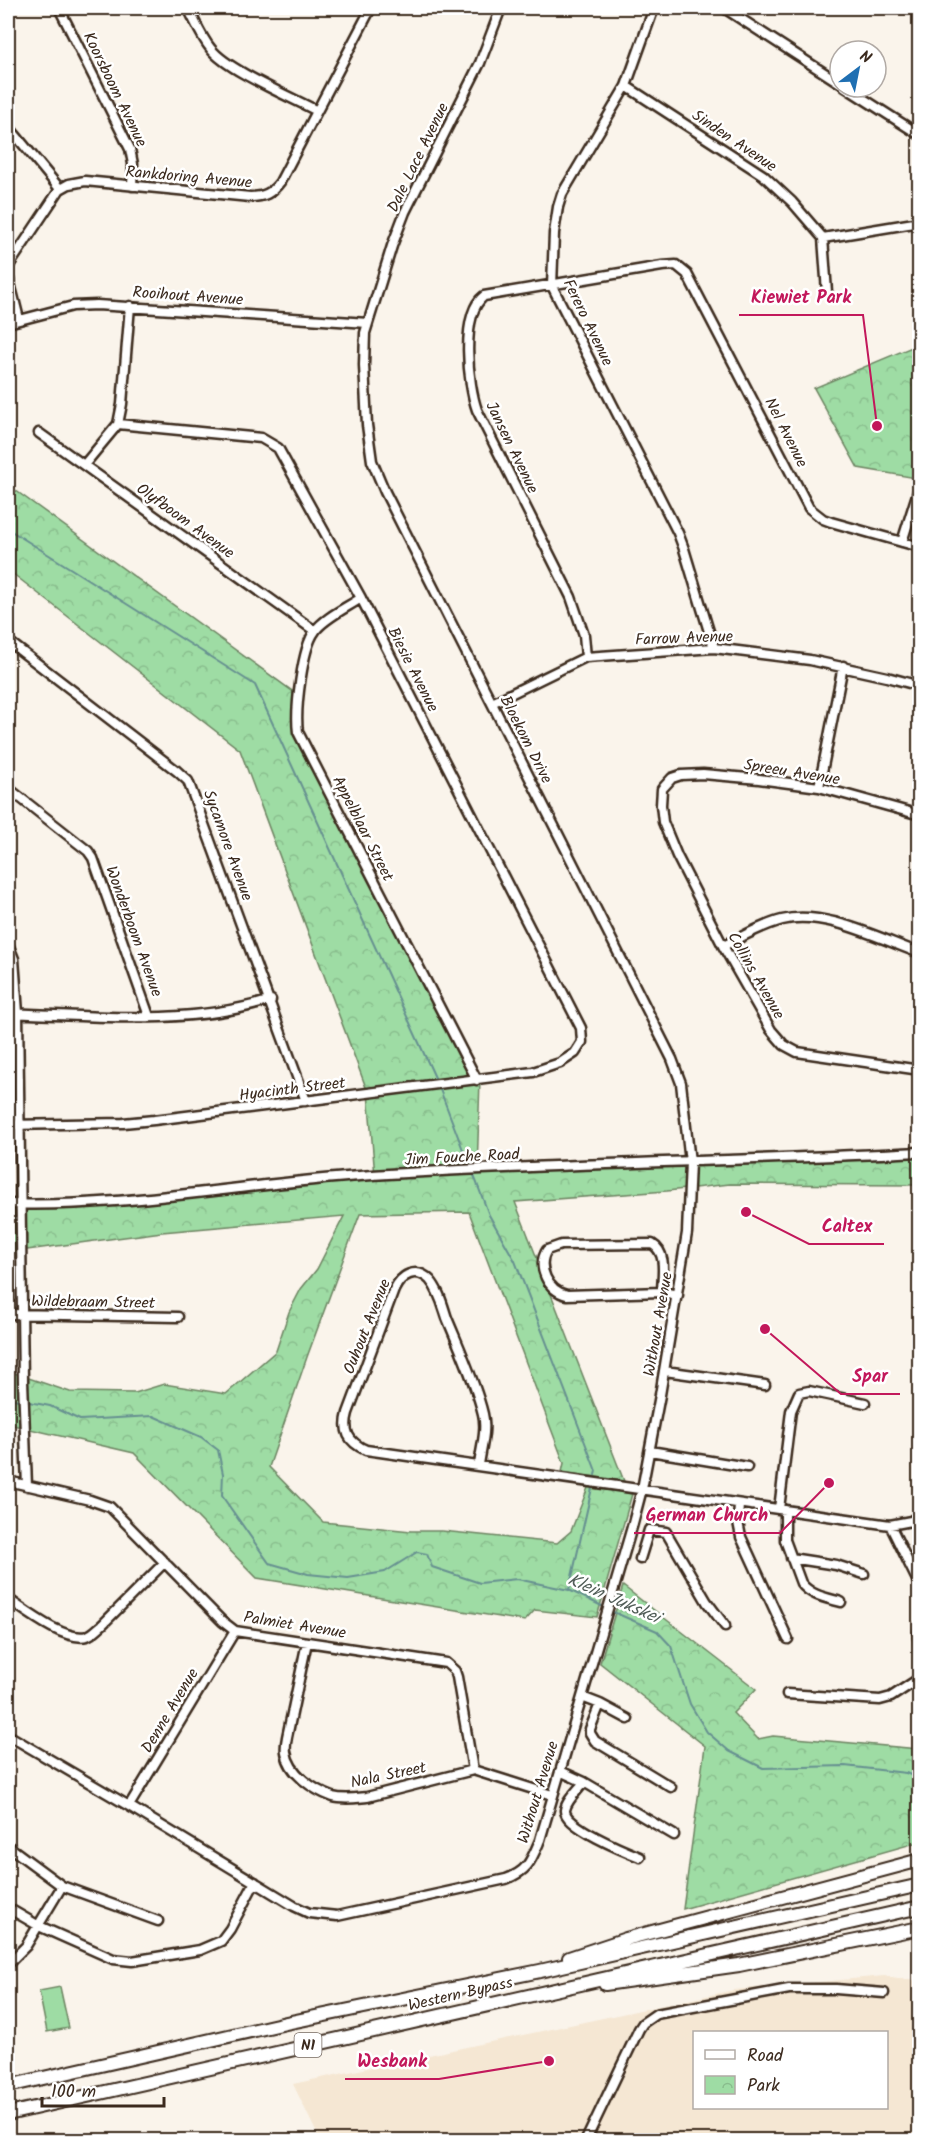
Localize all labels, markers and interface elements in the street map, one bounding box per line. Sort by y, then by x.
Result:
street label: Koorsboom Avenue [76,28,153,151]
north arrow [828,39,888,99]
text: N [854,44,876,71]
street label: Dale Lace Avenue [381,98,456,217]
street label: Sinden Avenue [687,103,782,179]
street label: Rankdoring Avenue [125,160,253,195]
street label: Ferero Avenue [556,275,620,370]
callout: Kiewiet Park [739,279,863,315]
street label: Rooihout Avenue [132,280,244,313]
text: Kiewiet Park [751,284,852,313]
street label: Nel Avenue [757,393,814,472]
street label: Jansen Avenue [479,397,545,498]
street label: Olyfboom Avenue [131,477,240,566]
street label: Biesie Avenue [381,623,445,717]
street label: Farrow Avenue [635,624,733,653]
street label: Bloekom Drive [493,691,559,788]
street label: Spreeu Avenue [742,753,842,792]
street label: Appelblaar Street [325,771,400,887]
street label: Sycamore Avenue [196,786,259,905]
street label: Wonderboom Avenue [98,862,169,1001]
street label: Collins Avenue [721,927,791,1024]
street label: Hyacinth Street [238,1070,348,1108]
street label: Jim Fouche Road [404,1142,521,1173]
callout: Caltex [809,1208,884,1244]
text: Caltex [822,1213,873,1242]
street label: Without Avenue [637,1270,680,1379]
street label: Ouhout Avenue [337,1275,398,1378]
street label: Wildebraam Street [31,1289,156,1316]
callout: Spar [841,1358,900,1394]
text: Spar [852,1363,889,1392]
callout: German Church [634,1497,780,1533]
text: German Church [646,1502,768,1531]
water label: Klein Jukskei [563,1566,668,1634]
street label: Palmiet Avenue [242,1605,348,1646]
street label: Denne Avenue [135,1663,206,1758]
street label: Without Avenue [511,1738,566,1847]
street label: Nala Street [348,1755,429,1796]
street label: Western Bypass [406,1970,515,2019]
legend [693,2031,888,2109]
road number: N1 [294,2033,322,2057]
text: Road [747,2042,784,2071]
callout: Wesbank [345,2043,439,2079]
text: Wesbank [357,2048,428,2077]
scale bar [42,2070,164,2108]
text: Park [747,2072,780,2101]
text: 100 m [51,2078,96,2107]

